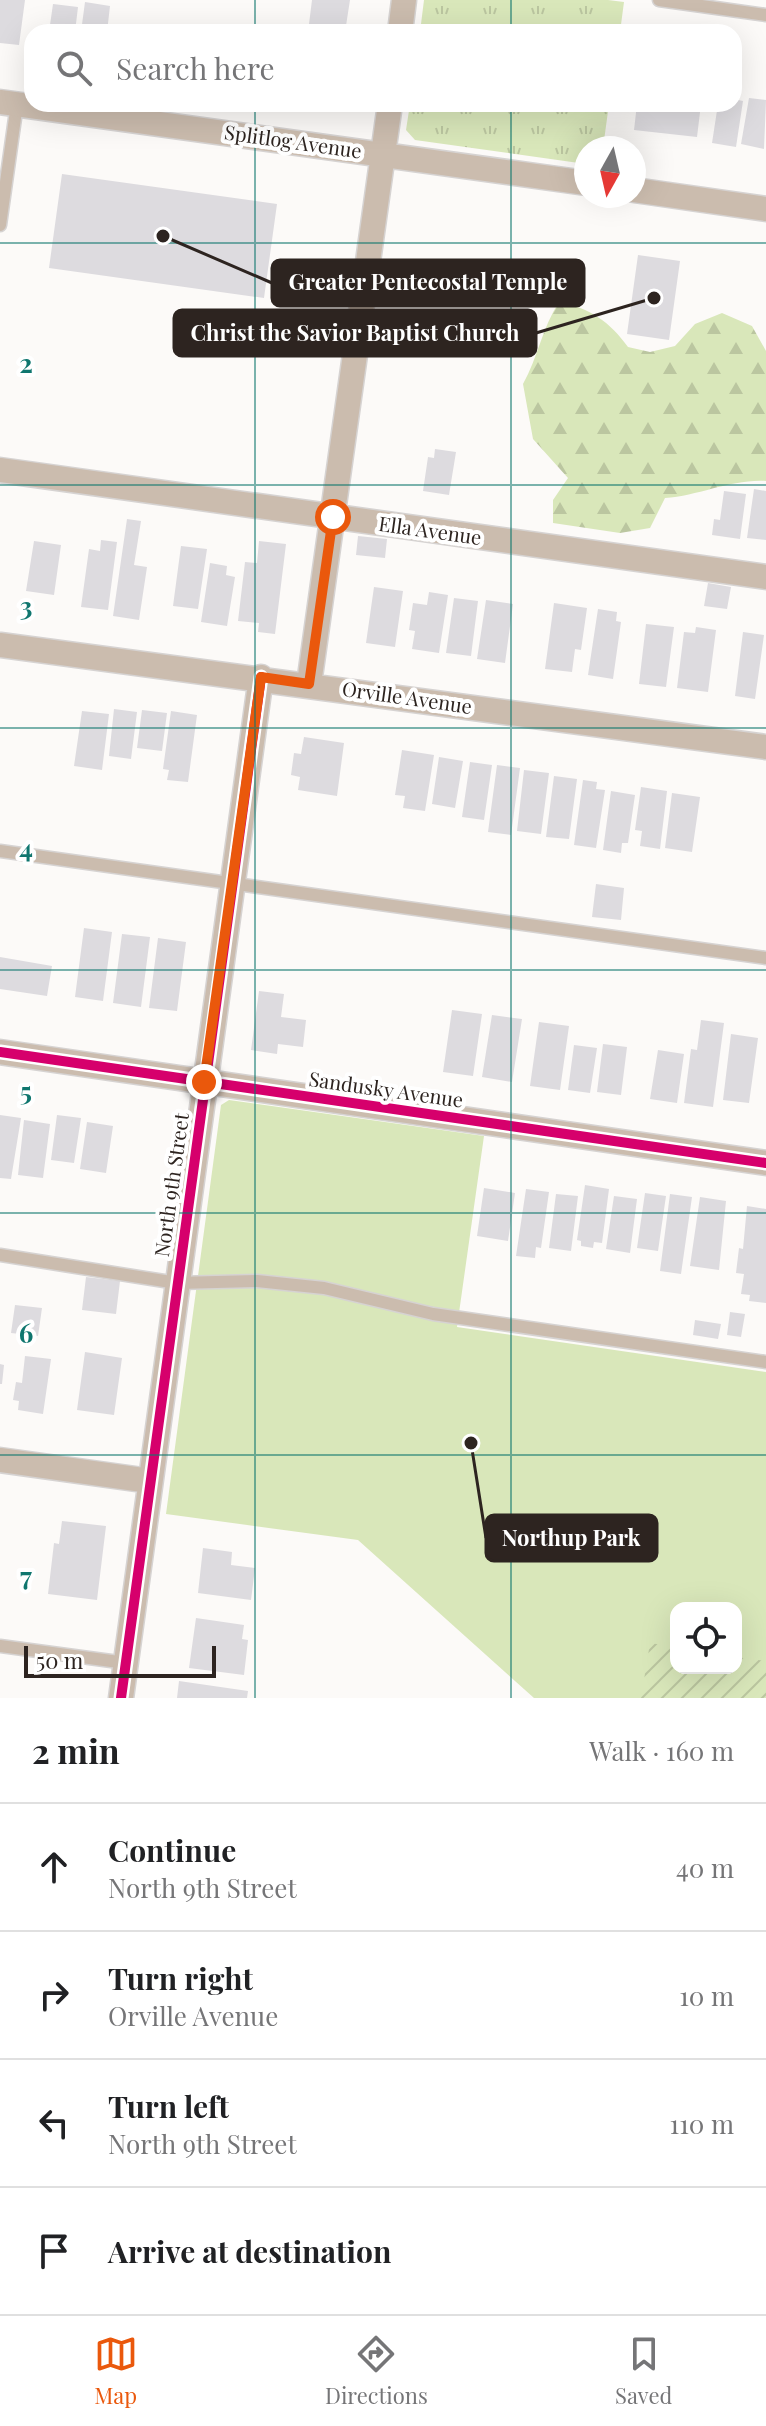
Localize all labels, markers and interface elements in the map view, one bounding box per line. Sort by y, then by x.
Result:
search box [24,24,742,112]
icon: search [52,46,96,90]
text: Search here [116,48,275,88]
street label: Splitlog Avenue [223,118,364,164]
north arrow [574,136,646,208]
callout: Greater Pentecostal Temple [272,260,584,306]
text: Greater Pentecostal Temple [289,266,567,296]
callout: Christ the Savior Baptist Church [174,310,536,356]
text: Christ the Savior Baptist Church [191,317,520,347]
text: 2 [19,345,33,380]
route start [315,499,351,535]
street label: Ella Avenue [377,509,483,550]
text: 3 [20,588,32,623]
street label: Orville Avenue [340,674,474,719]
text: 4 [19,830,33,865]
route end [186,1064,222,1100]
street label: Sandusky Avenue [307,1064,465,1113]
text: 5 [20,1073,32,1108]
street label: North 9th Street [147,1110,194,1259]
text: 6 [19,1315,33,1350]
callout: Northup Park [486,1515,657,1561]
text: Northup Park [502,1522,640,1552]
text: 7 [20,1558,32,1593]
map controls [670,1602,742,1674]
button: locate [670,1602,742,1674]
scale bar [24,1642,216,1678]
text: 50 m [36,1645,83,1675]
text: 2 min [32,1727,120,1773]
text: Walk · 160 m [589,1733,734,1768]
text: Continue [108,1830,236,1870]
icon: ahead [32,1845,76,1889]
text: 40 m [676,1850,734,1885]
text: North 9th Street [108,1870,297,1905]
text: Turn right [108,1958,253,1998]
icon: right [32,1973,76,2017]
text: 10 m [679,1978,734,2013]
text: Orville Avenue [108,1998,278,2033]
text: Turn left [108,2086,229,2126]
icon: left [32,2101,76,2145]
text: 110 m [670,2106,734,2141]
text: North 9th Street [108,2126,297,2161]
icon: arrive [32,2229,76,2273]
text: Arrive at destination [108,2231,391,2271]
tab: Map [94,2332,138,2410]
tab: Directions [325,2332,428,2410]
tab: Saved [615,2332,672,2410]

